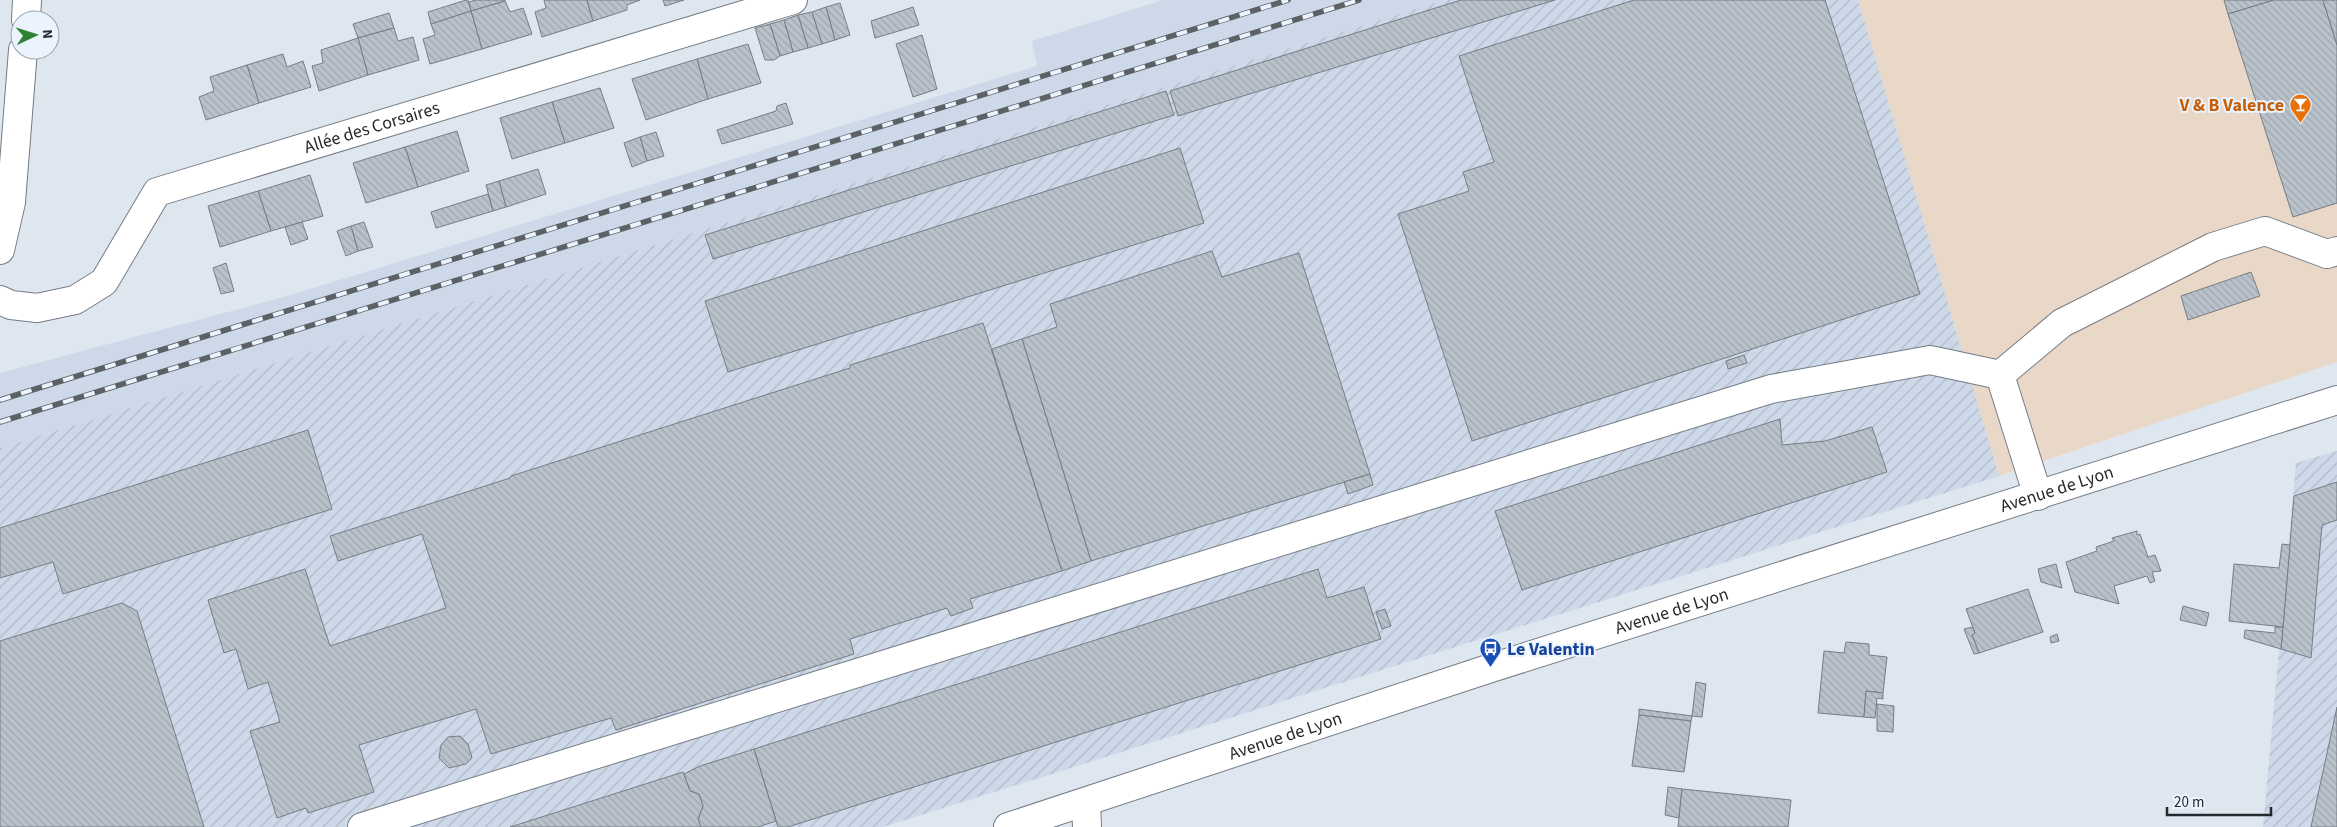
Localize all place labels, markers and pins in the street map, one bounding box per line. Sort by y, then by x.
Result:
place label: V & B Valence [2178,93,2284,118]
bar icon: V & B Valence [2288,93,2312,124]
bus stop icon: Le Valentin [1479,637,1503,668]
place label: Le Valentin [1507,637,1595,662]

